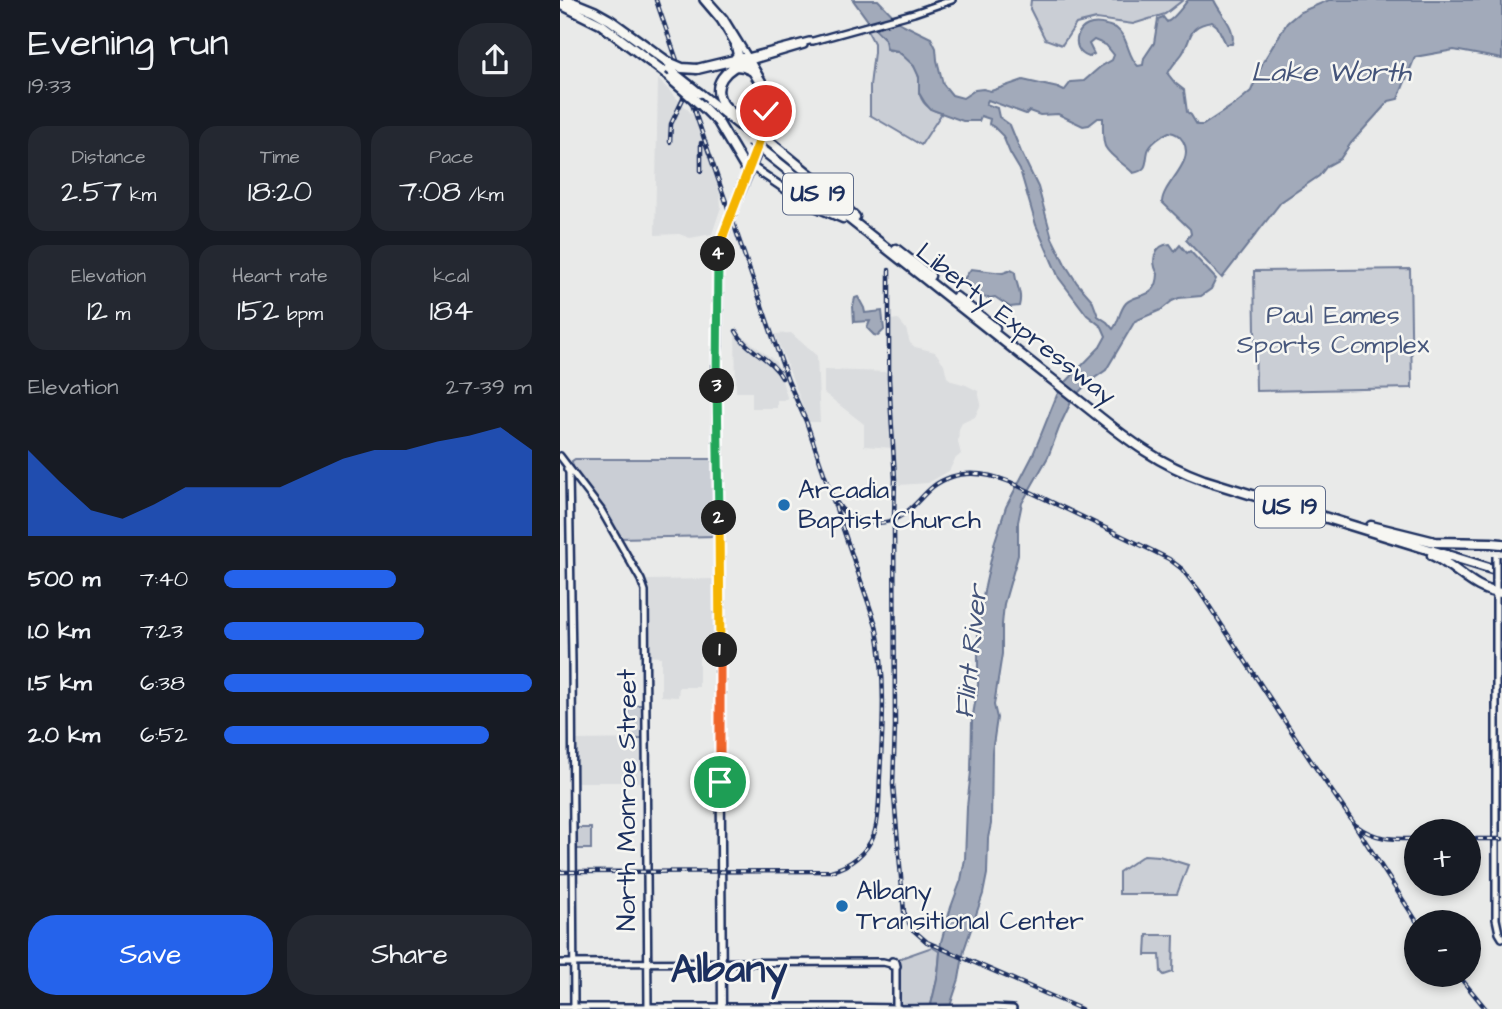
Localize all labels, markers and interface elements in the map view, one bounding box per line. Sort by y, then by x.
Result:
text: Evening run [28,18,229,70]
button: share [458,23,532,97]
water label: Lake Worth [1251,53,1412,92]
text: 19:33 [28,70,71,102]
pin [736,81,796,141]
icon: check [747,92,785,130]
text: Distance [72,144,146,171]
text: Time [260,144,300,171]
text: Pace [429,144,473,171]
text: 2.57 [61,171,122,213]
text: 18:20 [248,171,312,213]
text: 7:08 [399,171,461,213]
road number: US 19 [783,174,853,214]
text: km [122,182,156,209]
text: /km [461,182,504,209]
street label: Liberty Expressway [907,234,1124,415]
pin: 4 [700,236,736,272]
text: 4 [711,240,724,267]
text: Elevation [71,263,146,290]
text: Heart rate [232,263,328,290]
text: kcal [433,263,470,290]
text: 12 [87,290,108,332]
text: 152 [237,290,279,332]
text: 184 [429,290,473,332]
park label: Paul Eames Sports Complex [1237,297,1430,363]
text: m [108,301,130,328]
text: bpm [279,301,323,328]
pin: 3 [700,368,734,404]
text: Elevation [28,371,119,403]
text: 27–39 m [446,371,532,403]
text: 3 [712,372,721,399]
place label: Arcadia Baptist Church [798,472,981,538]
road number: US 19 [1255,486,1325,528]
marker: Arcadia Baptist Church [776,497,792,513]
pin: 2 [702,500,736,536]
text: 2 [713,504,724,531]
text: 500 m [28,563,100,595]
text: 7:40 [140,563,188,595]
water label: Flint River [945,581,998,721]
text: 1.0 km [28,615,90,647]
text: 7:23 [140,615,183,647]
pin: 1 [702,632,738,668]
text: 1 [718,636,721,663]
text: 1.5 km [28,667,92,699]
text: 6:38 [140,667,185,699]
street label: North Monroe Street [609,669,645,931]
text: 2.0 km [28,719,100,751]
text: 6:52 [140,719,188,751]
pin [690,752,750,812]
icon: arrive [701,763,739,801]
map controls [1404,819,1481,987]
button: + [1404,819,1481,896]
place label: Albany Transitional Center [856,873,1084,939]
marker: Albany Transitional Center [834,898,850,914]
button: − [1404,910,1481,987]
button: Save [28,915,273,995]
button: Share [287,915,532,995]
district label: Albany [671,943,787,1000]

